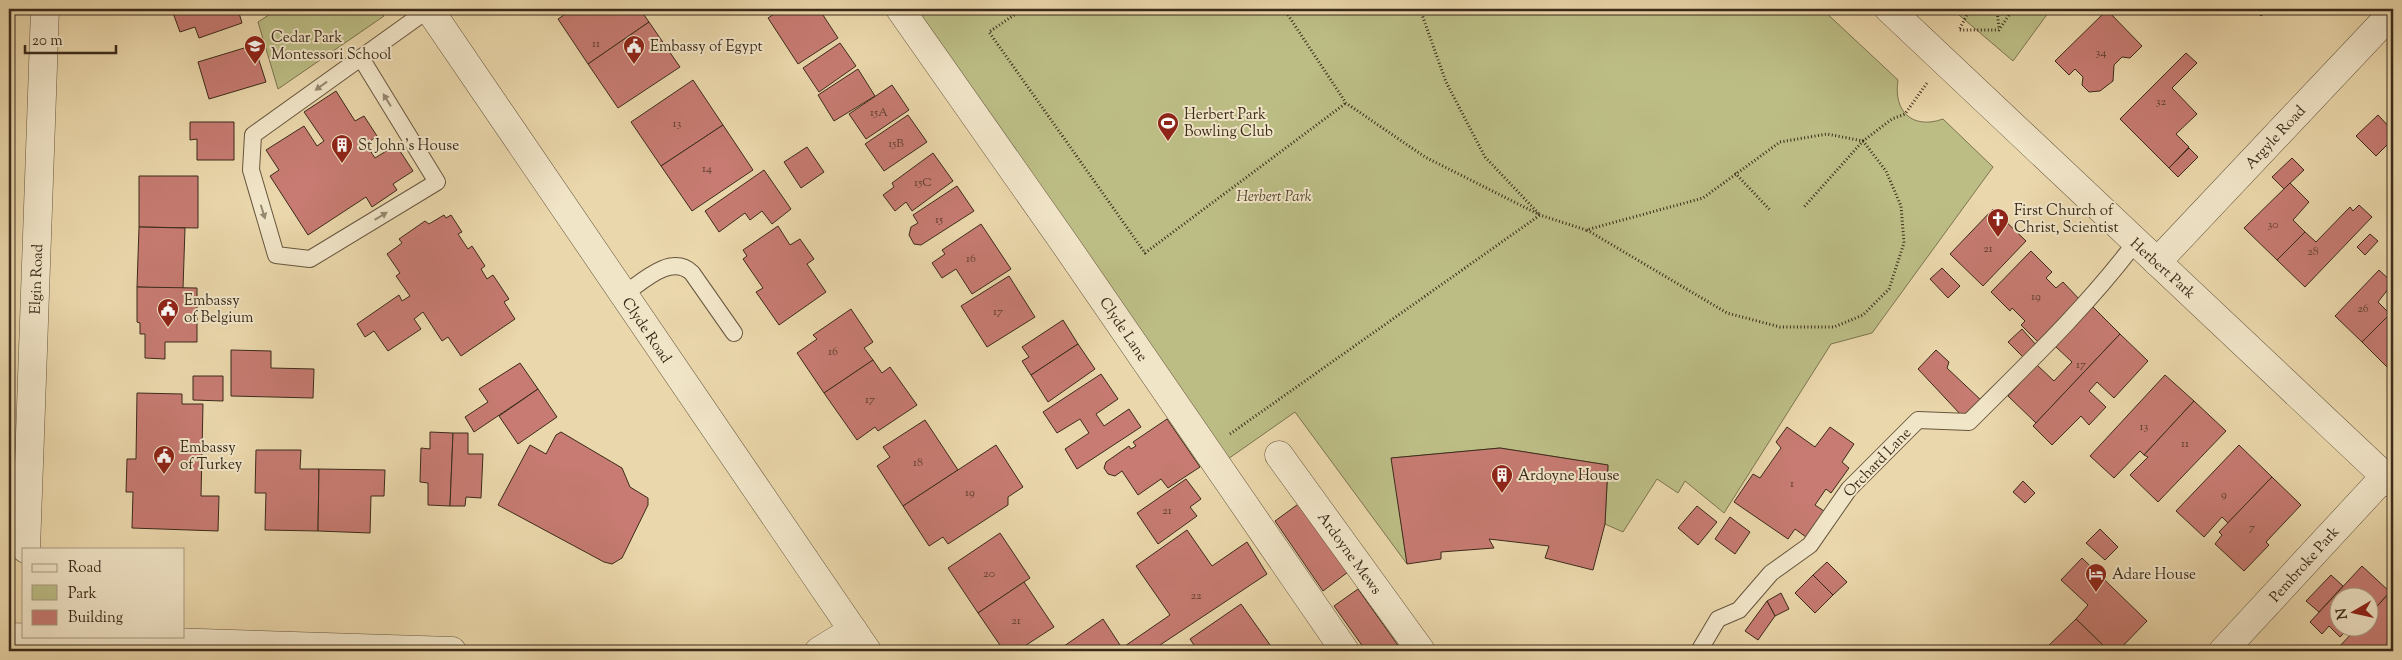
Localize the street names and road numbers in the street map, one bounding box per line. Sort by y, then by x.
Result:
street label: Argyle Road [2241,101,2311,175]
street label: Herbert Park [2124,234,2200,304]
street label: Elgin Road [26,243,49,315]
street label: Clyde Lane [1093,293,1152,366]
street label: Clyde Road [616,294,676,368]
street label: Orchard Lane [1839,424,1917,503]
street label: Ardoyne Mews [1312,508,1386,600]
street label: Pembroke Park [2265,522,2345,608]

